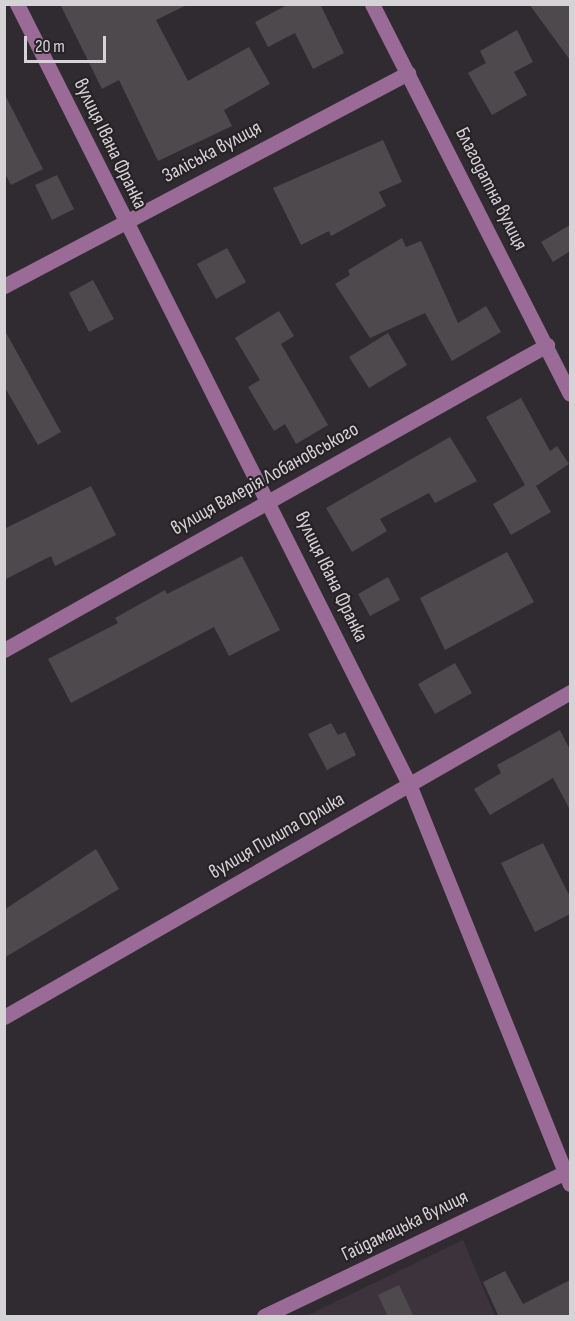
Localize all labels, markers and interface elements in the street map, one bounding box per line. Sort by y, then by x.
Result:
scale bar [27,24,110,62]
text: 20 m [35,36,65,57]
street label: вулиця Івана Франка [68,75,152,213]
street label: Заліська вулиця [158,116,266,188]
street label: Благодатна вулиця [450,123,532,255]
street label: вулиця Валерія Лобановського [167,417,363,541]
street label: вулиця Івана Франка [289,508,373,646]
street label: вулиця Пилипа Орлика [205,787,349,885]
street label: Гайдамацька вулиця [338,1185,472,1267]

